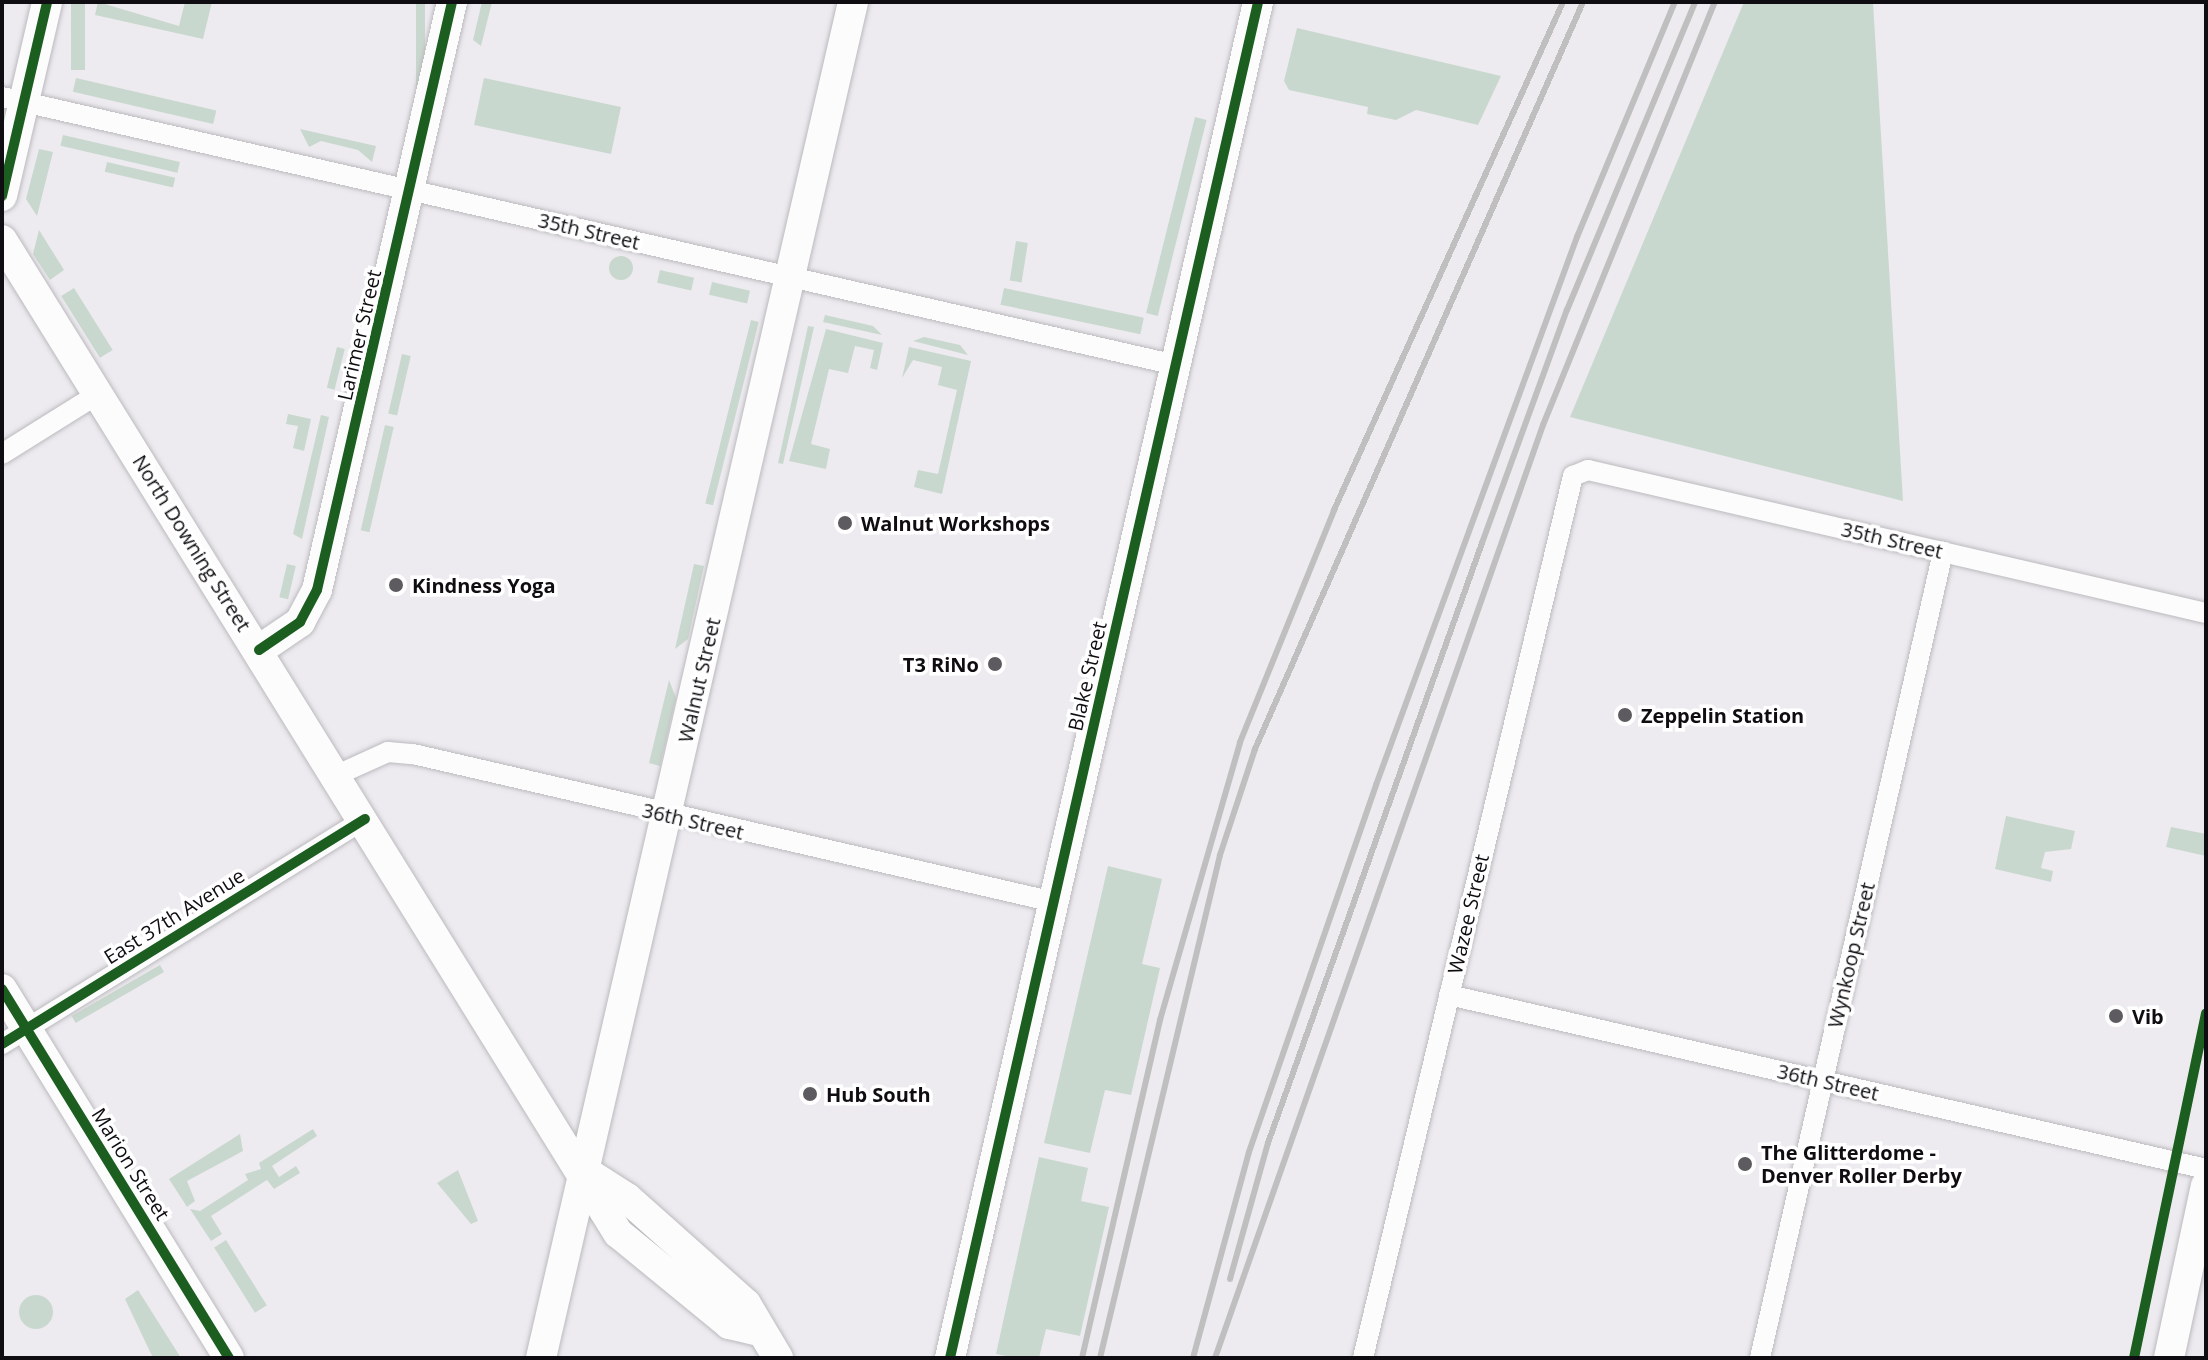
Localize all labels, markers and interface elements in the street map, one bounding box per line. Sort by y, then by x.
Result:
street label: 35th Street [536,208,642,254]
street label: Larimer Street [332,267,386,403]
street label: North Downing Street [128,450,256,636]
place label: Walnut Workshops [861,511,1050,535]
marker: Walnut Workshops [836,514,854,532]
street label: 35th Street [1839,517,1945,563]
place label: Kindness Yoga [412,573,555,597]
marker: Kindness Yoga [387,576,405,594]
street label: Walnut Street [673,615,725,745]
street label: Blake Street [1063,619,1111,733]
place label: T3 RiNo [903,652,979,676]
marker: T3 RiNo [986,655,1004,673]
place label: Zeppelin Station [1641,703,1804,727]
marker: Zeppelin Station [1616,706,1634,724]
street label: 36th Street [640,798,746,844]
street label: Wazee Street [1443,852,1493,976]
street label: East 37th Avenue [99,863,249,969]
street label: Wynkoop Street [1823,880,1879,1030]
place label: Vib [2132,1004,2164,1028]
marker: Vib [2107,1007,2125,1025]
street label: 36th Street [1775,1059,1881,1105]
place label: Hub South [826,1082,931,1106]
marker: Hub South [801,1085,819,1103]
street label: Marion Street [87,1104,175,1224]
place label: The Glitterdome - Denver Roller Derby [1761,1140,1962,1187]
marker: The Glitterdome - Denver Roller Derby [1736,1155,1754,1173]

